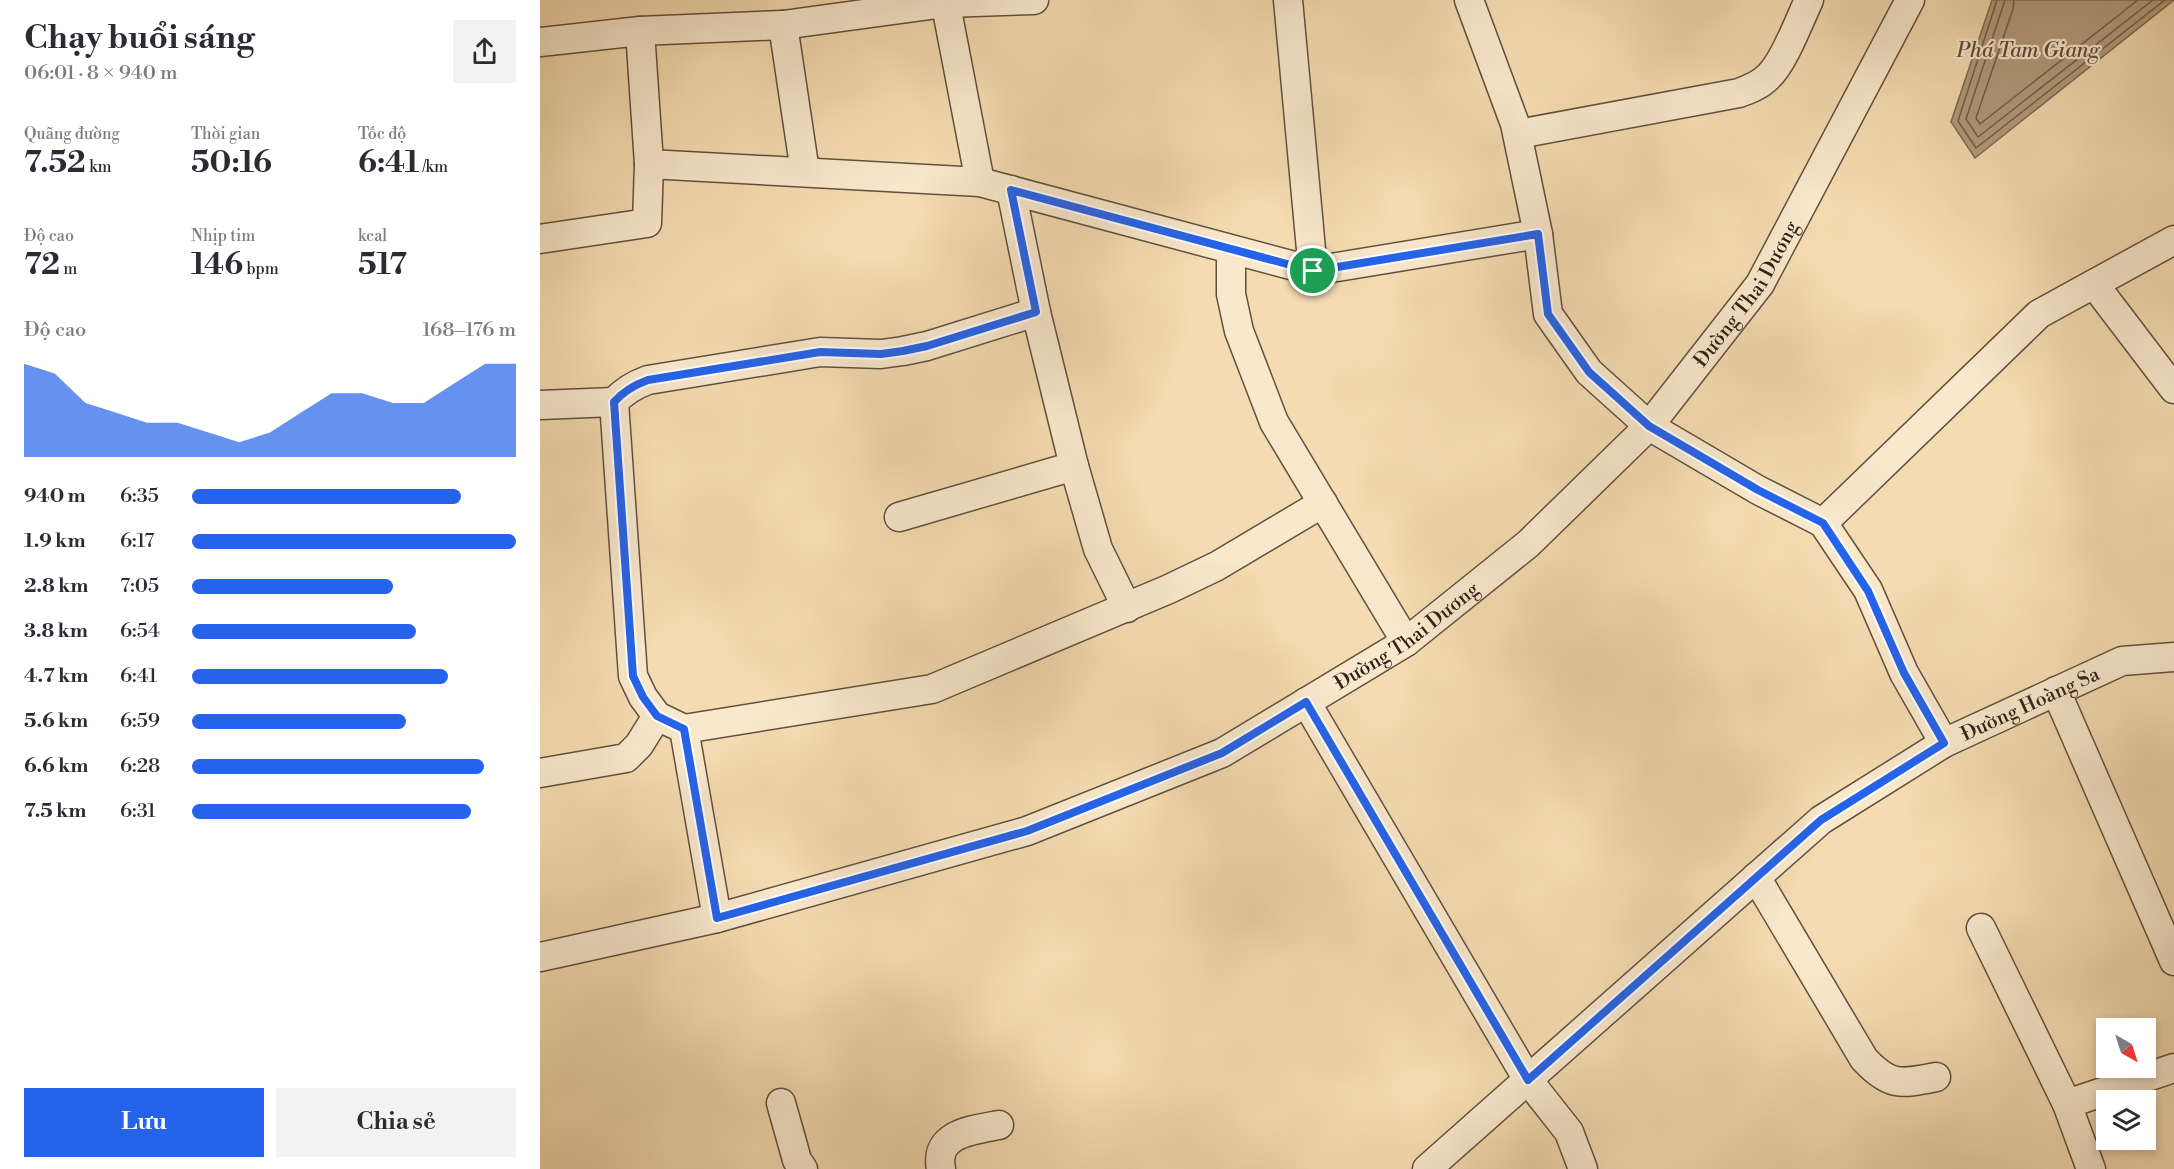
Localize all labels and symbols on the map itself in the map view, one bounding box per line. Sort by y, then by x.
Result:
water label: Phá Tam Giang [1956,38,2101,64]
street label: Đường Thai Dương [1689,216,1805,373]
pin [1287,245,1338,296]
street label: Đường Thai Dương [1330,577,1485,696]
street label: Đường Hoàng Sa [1957,662,2105,748]
north arrow [2096,1018,2156,1078]

